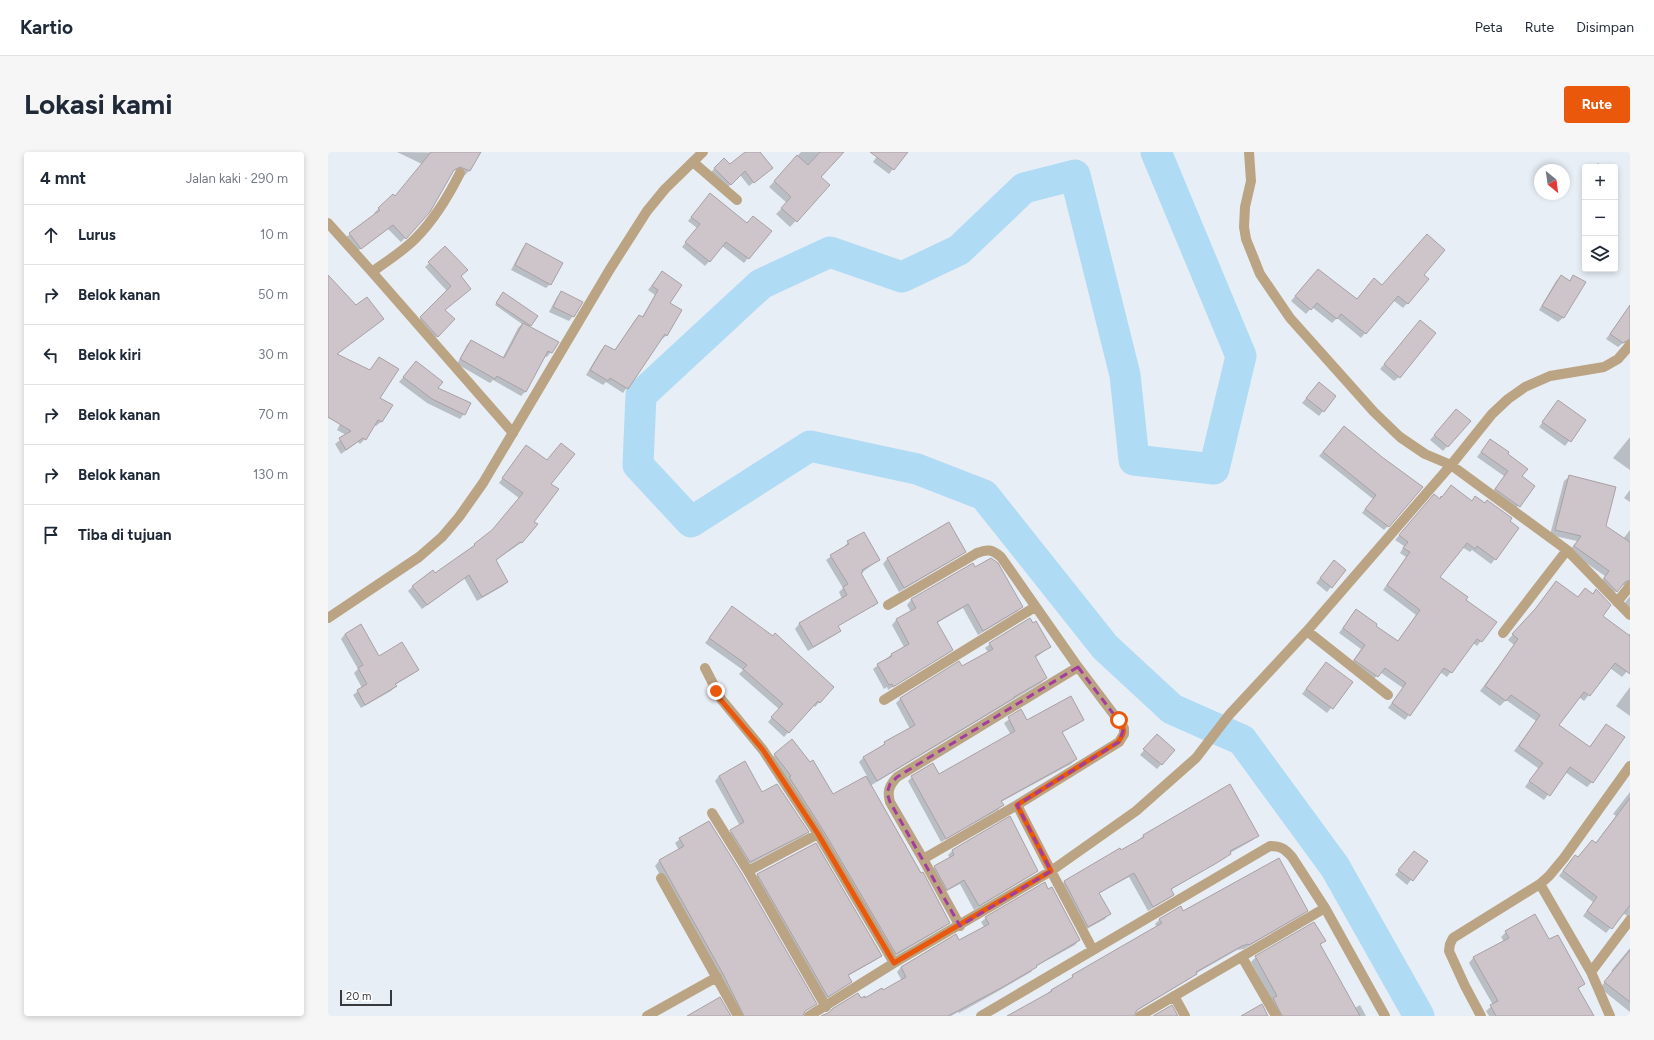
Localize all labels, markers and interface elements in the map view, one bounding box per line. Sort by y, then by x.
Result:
text: Kartio [20,16,73,39]
text: Peta [1475,19,1503,36]
text: Rute [1525,19,1554,36]
text: Disimpan [1576,19,1634,36]
button: Rute [1564,86,1630,123]
text: Lokasi kami [24,87,173,121]
north arrow [1534,164,1570,200]
map controls [1582,164,1618,272]
button: + [1582,164,1618,200]
text: 4 mnt [40,168,86,188]
text: Jalan kaki · 290 m [186,171,288,186]
button: − [1582,200,1618,236]
icon: ahead [40,224,62,246]
text: Lurus [78,226,116,244]
text: 10 m [260,227,288,242]
button: layers [1582,236,1618,272]
icon: right [40,284,62,306]
text: Belok kanan [78,286,160,304]
text: 50 m [258,287,288,302]
icon: left [40,344,62,366]
text: Belok kiri [78,346,141,364]
text: 30 m [258,347,288,362]
icon: right [40,404,62,426]
text: Belok kanan [78,406,160,424]
text: 70 m [258,407,288,422]
icon: right [40,464,62,486]
text: Belok kanan [78,466,160,484]
text: 130 m [253,467,288,482]
icon: arrive [40,524,62,546]
text: Tiba di tujuan [78,526,172,544]
route end [707,682,725,700]
route start [1110,711,1128,729]
scale bar [340,988,392,1007]
text: 20 m [346,990,371,1003]

